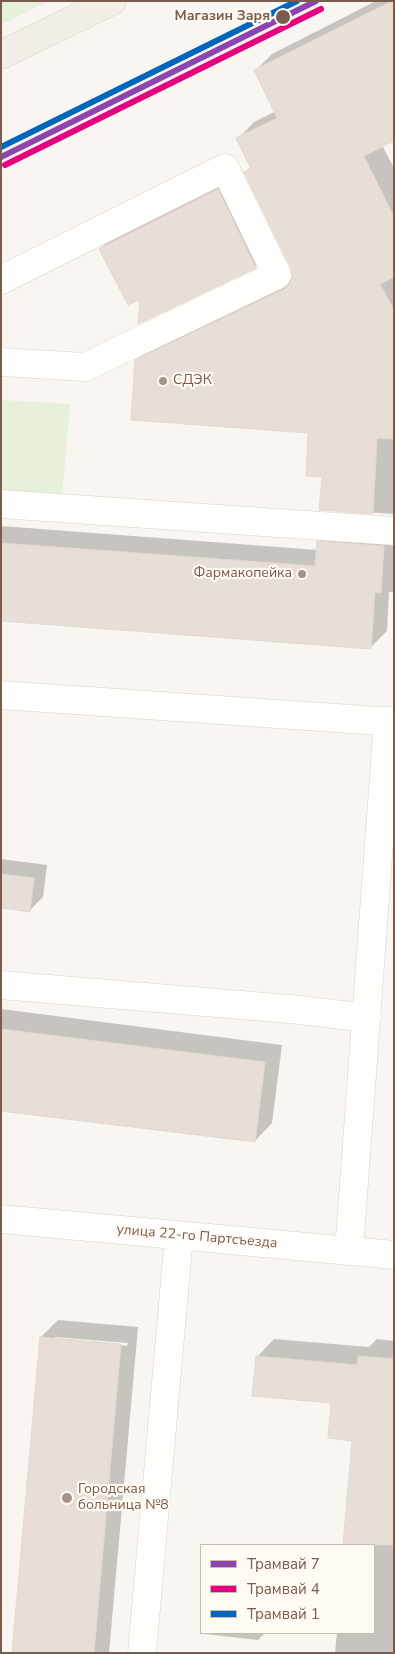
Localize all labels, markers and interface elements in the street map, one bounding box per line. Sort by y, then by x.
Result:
marker: Магазин Заря [274,8,292,26]
place label: Магазин Заря [175,9,270,25]
place label: СДЭК [173,373,212,389]
marker: СДЭК [157,375,169,387]
place label: Фармакопейка [193,566,292,582]
marker: Фармакопейка [296,568,308,580]
street label: улица 22-го Партсъезда [116,1222,278,1252]
place label: Городская больница №8 [78,1482,169,1514]
marker: Городская больница №8 [60,1491,74,1505]
legend [200,1544,375,1634]
text: Трамвай 7 [247,1554,320,1574]
text: Трамвай 4 [247,1579,320,1599]
text: Трамвай 1 [247,1604,320,1624]

